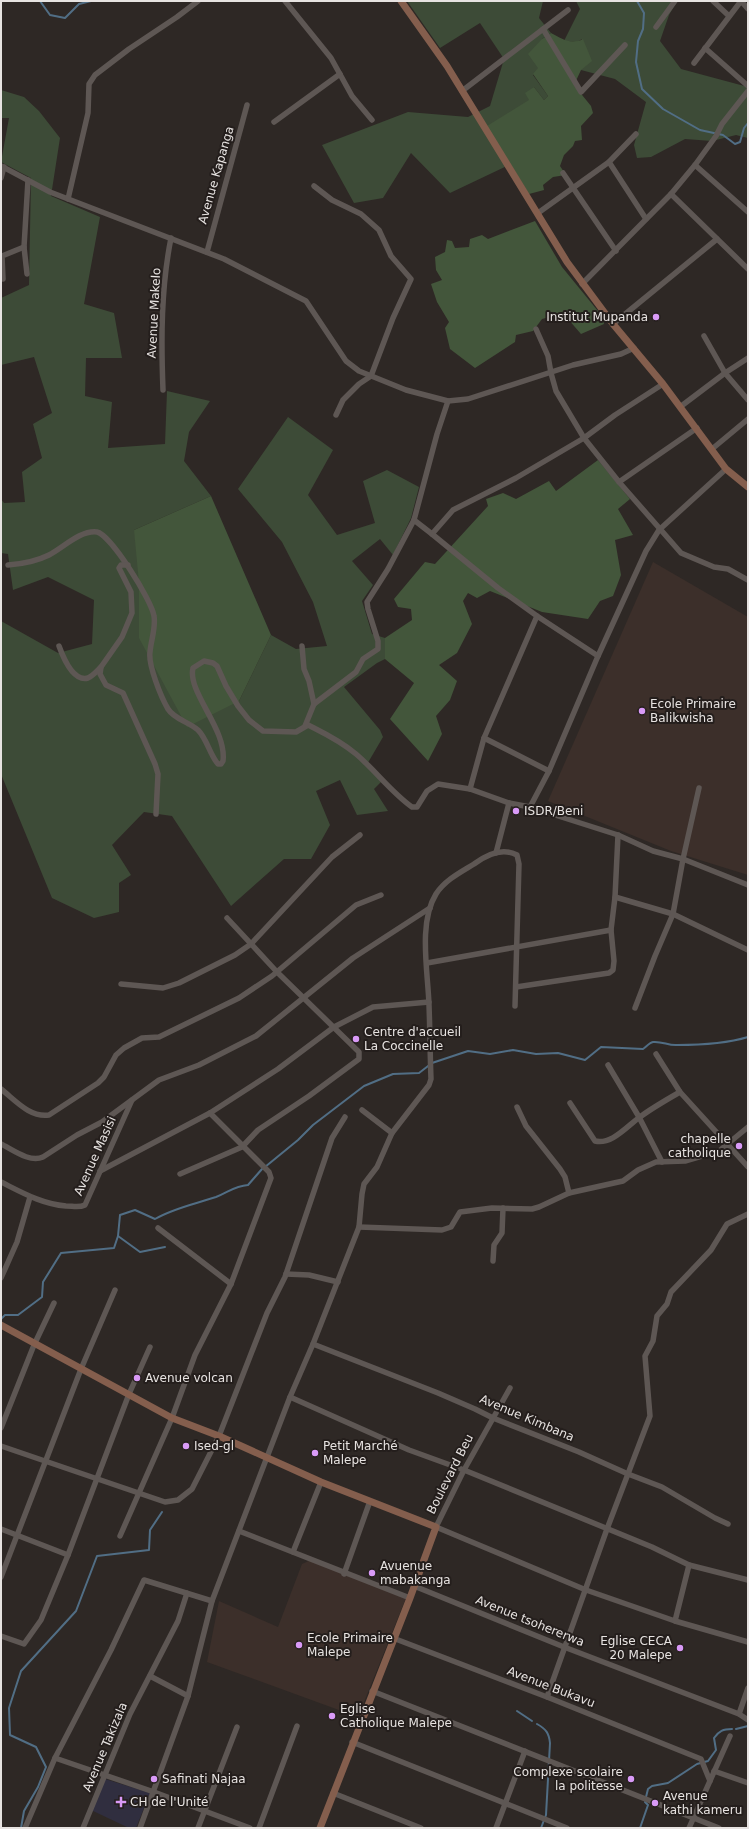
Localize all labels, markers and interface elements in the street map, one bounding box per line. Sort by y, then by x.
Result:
street label: Avenue Kapanga [195,125,237,225]
street label: Avenue Makelo [145,267,163,359]
place label: Institut Mupanda [546,310,648,324]
marker: Institut Mupanda [651,312,661,322]
place label: Ecole Primaire Balikwisha [650,697,736,725]
marker: Ecole Primaire Balikwisha [637,706,647,716]
place label: ISDR/Beni [524,804,583,818]
marker: ISDR/Beni [511,806,521,816]
place label: Centre d'accueil La Coccinelle [364,1025,461,1053]
marker: Centre d'accueil La Coccinelle [351,1034,361,1044]
street label: Avenue Masisi [71,1114,119,1198]
place label: chapelle catholique [668,1132,731,1160]
marker: chapelle catholique [734,1141,744,1151]
place label: Avenue volcan [145,1371,233,1385]
marker: Avenue volcan [132,1373,142,1383]
street label: Avenue Kimbana [478,1392,576,1444]
street label: Boulevard Beu [424,1432,476,1516]
place label: Ised-gl [194,1439,234,1453]
place label: Petit Marché Malepe [323,1439,398,1467]
marker: Ised-gl [181,1441,191,1451]
marker: Petit Marché Malepe [310,1448,320,1458]
place label: Avuenue mabakanga [380,1559,451,1587]
marker: Avuenue mabakanga [367,1568,377,1578]
street label: Avenue tsohererwa [474,1593,586,1649]
place label: Ecole Primaire Malepe [307,1631,393,1659]
place label: Eglise CECA 20 Malepe [600,1634,673,1662]
marker: Ecole Primaire Malepe [294,1640,304,1650]
marker: Eglise CECA 20 Malepe [675,1643,685,1653]
street label: Avenue Bukavu [505,1664,597,1710]
street label: Avenue Takizala [80,1700,130,1794]
place label: Eglise Catholique Malepe [340,1702,452,1730]
marker: Eglise Catholique Malepe [327,1711,337,1721]
place label: Complexe scolaire la politesse [513,1765,623,1793]
place label: Safinati Najaa [162,1772,246,1786]
marker: Safinati Najaa [149,1774,159,1784]
marker: Complexe scolaire la politesse [626,1774,636,1784]
place label: Avenue kathi kameru [663,1789,742,1817]
place label: CH de l'Unité [130,1795,208,1809]
marker: CH de l'Unité [115,1796,127,1808]
marker: Avenue kathi kameru [650,1798,660,1808]

